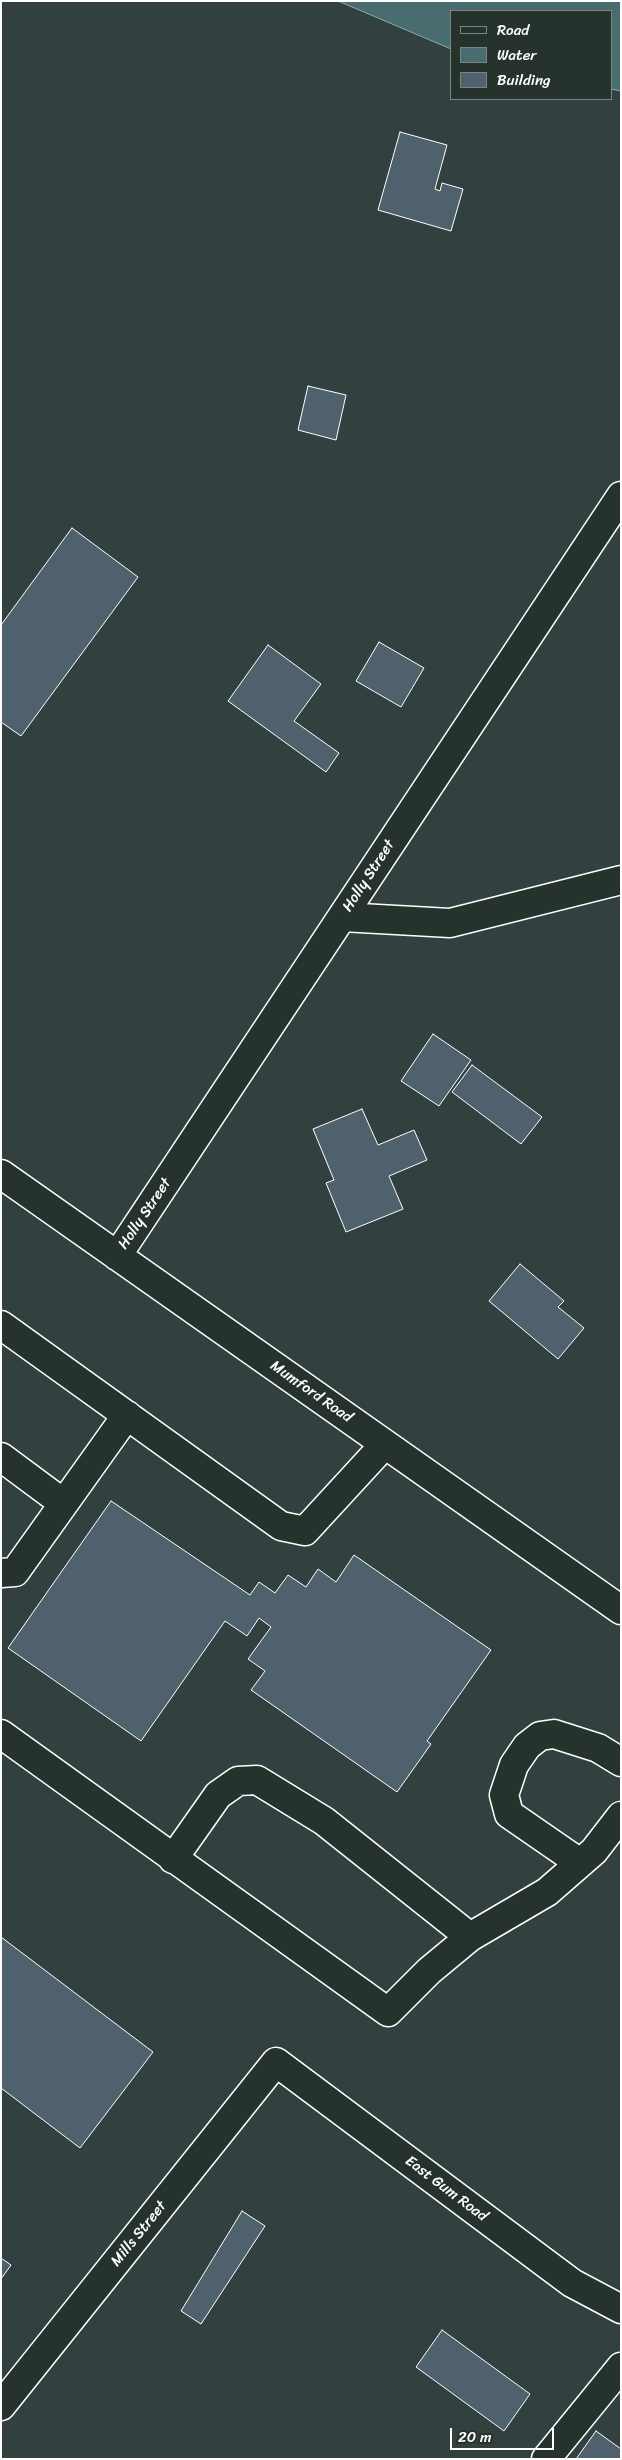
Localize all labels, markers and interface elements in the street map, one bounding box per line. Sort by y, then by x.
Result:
legend [450,10,612,100]
text: Road [497,17,529,43]
text: Water [497,42,537,68]
text: Building [497,67,551,93]
street label: Holly Street [339,837,399,915]
street label: Holly Street [115,1175,175,1253]
street label: Mumford Road [267,1357,355,1427]
street label: East Gum Road [401,2152,491,2226]
street label: Mills Street [107,2198,171,2270]
scale bar [452,2418,556,2450]
text: 20 m [458,2424,492,2450]

